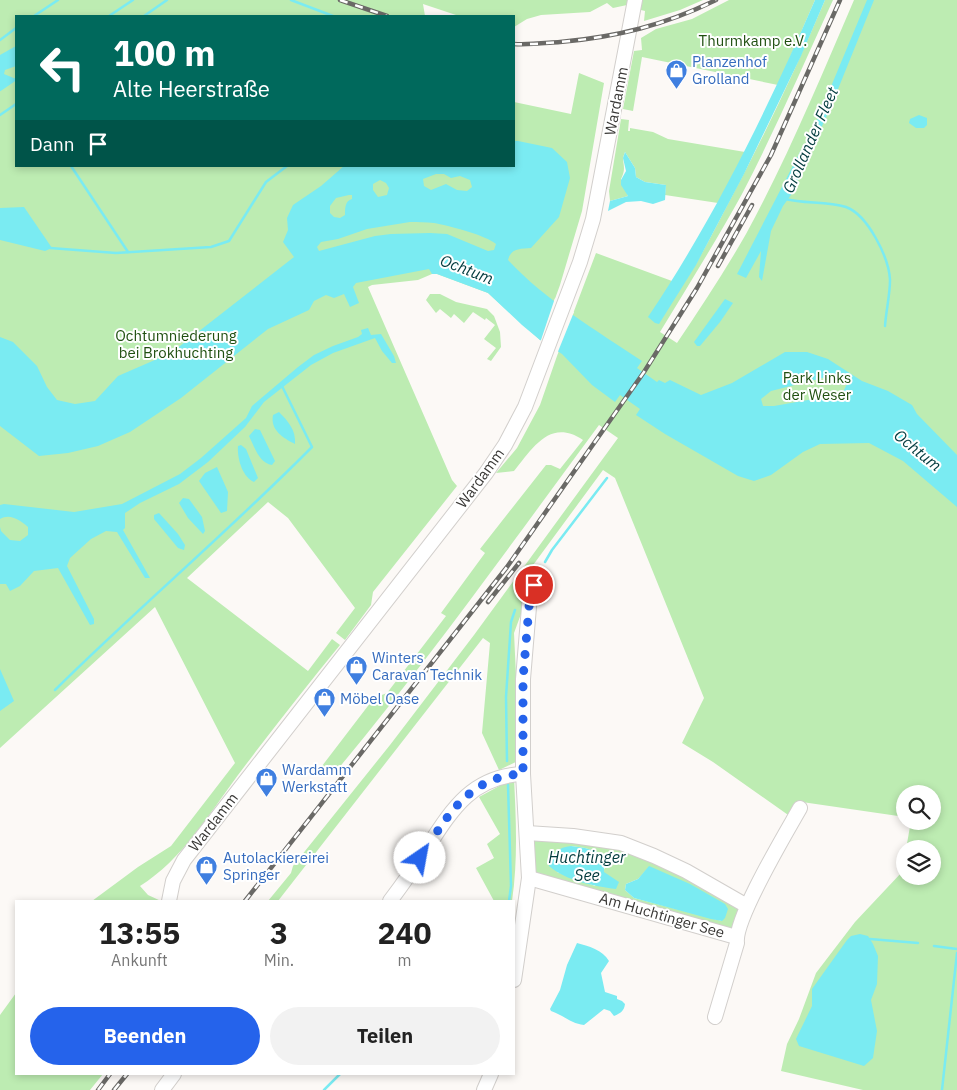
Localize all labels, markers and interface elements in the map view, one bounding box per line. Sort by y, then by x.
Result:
text: 100 m [113,30,216,76]
park label: Thurmkamp e.V. [699,31,807,50]
icon: left [30,35,95,100]
place label: Planzenhof Grolland [692,52,767,88]
shop icon: Planzenhof Grolland [664,58,688,89]
street label: Wardamm [600,65,632,137]
text: Alte Heerstraße [113,74,270,103]
water label: Grollander Fleet [778,83,843,196]
icon: arrive [84,130,112,158]
text: Dann [30,132,74,156]
water label: Ochtum [438,250,496,288]
park label: Ochtumniederung bei Brokhuchting [115,326,237,362]
park label: Park Links der Weser [783,368,852,404]
water label: Ochtum [890,425,946,475]
street label: Wardamm [452,444,508,512]
pin [513,564,555,606]
icon: arrive [520,571,548,599]
place label: Winters Caravan Technik [372,648,482,684]
shop icon: Winters Caravan Technik [344,654,368,685]
shop icon: Möbel Oase [312,686,336,717]
place label: Möbel Oase [340,689,419,708]
place label: Wardamm Werkstatt [282,760,352,796]
shop icon: Wardamm Werkstatt [254,766,278,797]
map controls [896,785,941,885]
button: search [896,785,941,830]
street label: Wardamm [184,789,242,855]
position arrow [393,831,445,883]
button: layers [896,840,941,885]
water label: Huchtinger See [548,847,627,885]
place label: Autolackiereirei Springer [223,848,329,884]
shop icon: Autolackiereirei Springer [195,854,219,885]
street label: Am Huchtinger See [597,888,727,942]
text: 13:55 [98,913,180,952]
text: 3 [270,913,288,952]
text: 240 [378,913,432,952]
text: Ankunft [111,950,168,970]
text: Min. [264,950,294,970]
text: m [398,950,412,970]
button: Beenden [30,1007,260,1065]
button: Teilen [270,1007,500,1065]

